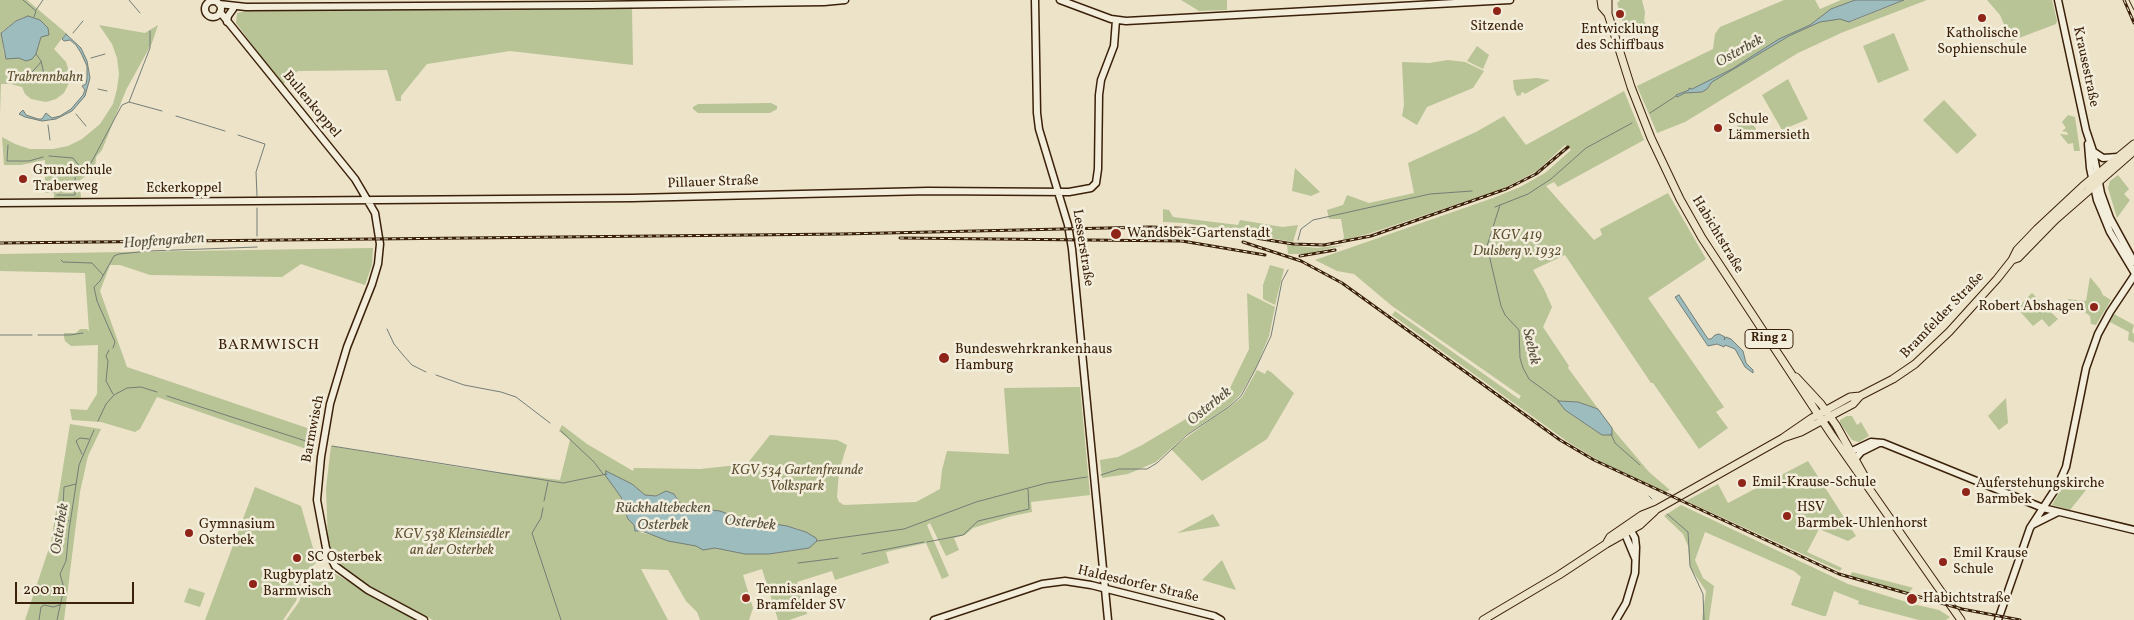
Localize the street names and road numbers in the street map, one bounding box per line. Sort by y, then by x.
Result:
street label: Krausestraße [2068,25,2102,109]
street label: Bullenkoppel [278,68,344,142]
street label: Pillauer Straße [667,173,759,193]
street label: Eckerkoppel [146,181,222,197]
street label: Habichtstraße [1687,193,1747,277]
street label: Lesserstraße [1068,208,1096,288]
street label: Bramfelder Straße [1898,269,1988,363]
road number: Ring 2 [1745,329,1793,348]
street label: Barmwisch [299,394,329,464]
street label: Haldesdorfer Straße [1076,563,1200,607]

